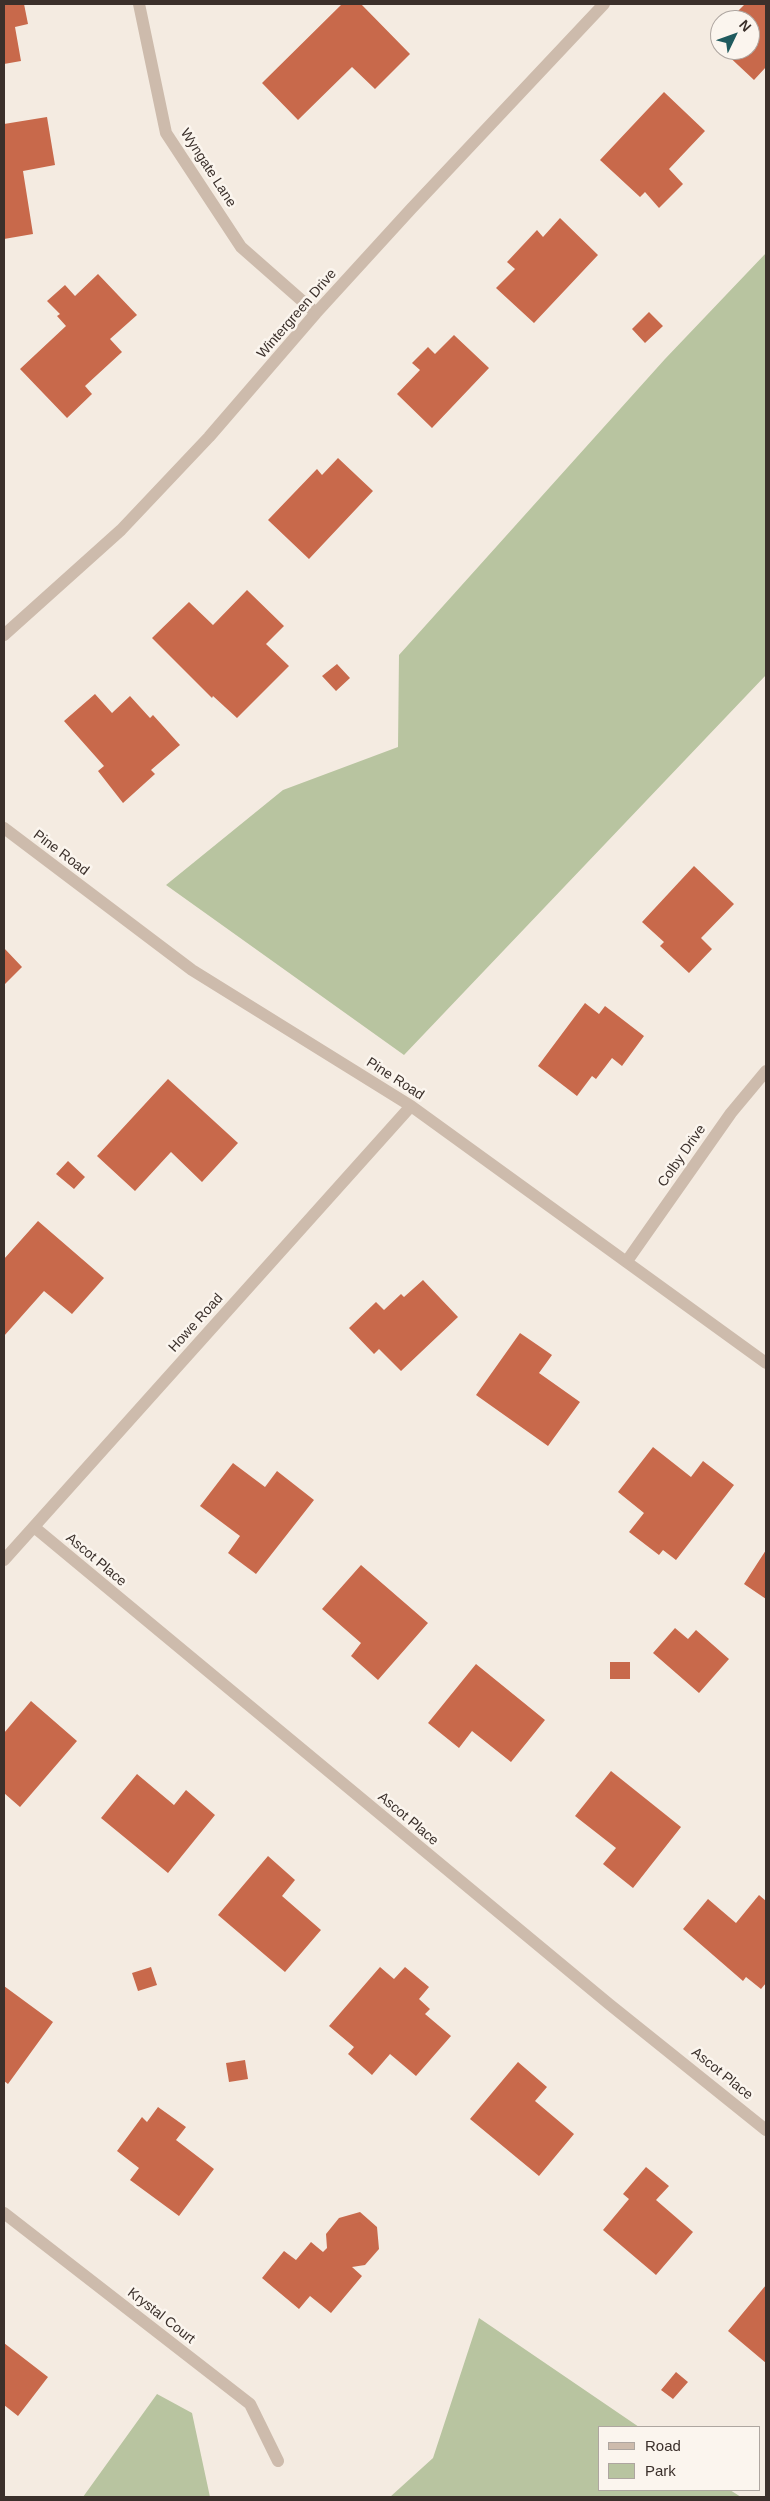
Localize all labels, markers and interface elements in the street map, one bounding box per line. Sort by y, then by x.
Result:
north arrow [710,10,760,60]
text: N [736,17,755,35]
street label: Wyngate Lane [176,126,240,210]
street label: Wintergreen Drive [254,266,340,362]
street label: Pine Road [30,827,92,879]
street label: Pine Road [363,1054,427,1104]
street label: Colby Drive [654,1122,710,1190]
street label: Howe Road [165,1290,227,1356]
street label: Ascot Place [62,1530,130,1590]
street label: Ascot Place [374,1789,442,1849]
street label: Ascot Place [688,2044,756,2104]
street label: Krystal Court [124,2284,198,2348]
legend [598,2426,760,2491]
text: Road [645,2437,681,2454]
text: Park [645,2462,676,2479]

